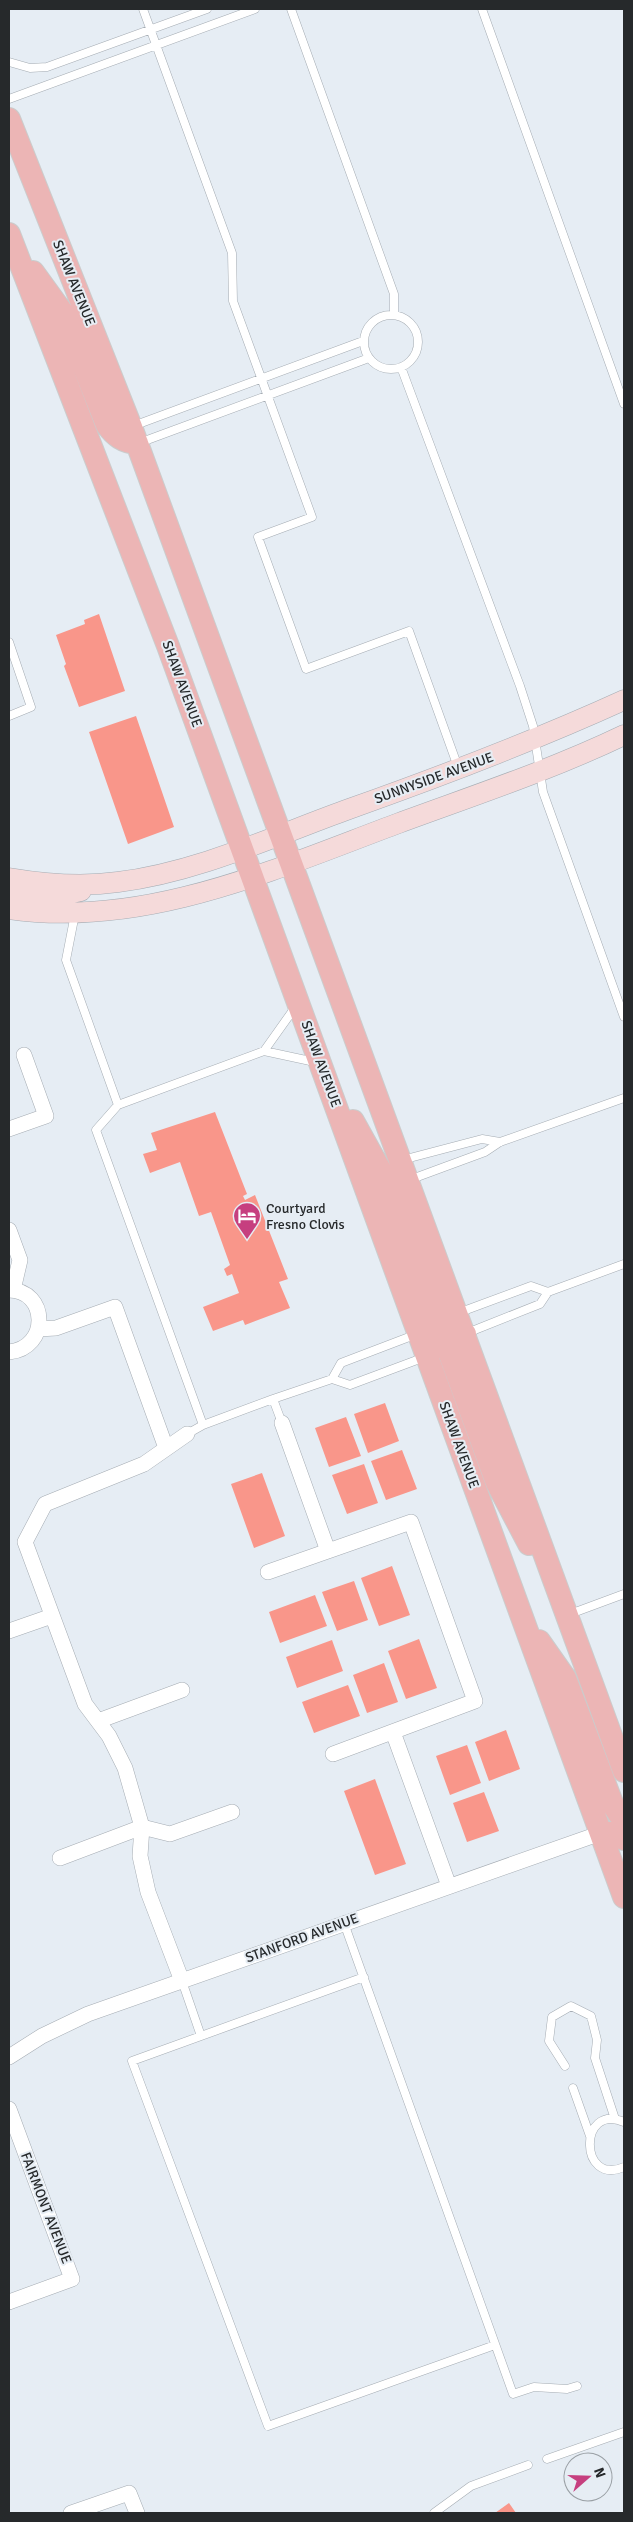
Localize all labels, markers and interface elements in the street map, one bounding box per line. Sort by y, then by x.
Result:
street label: SHAW AVENUE [49,238,99,328]
street label: SHAW AVENUE [158,638,206,730]
street label: SUNNYSIDE AVENUE [372,749,496,807]
street label: SHAW AVENUE [297,1018,345,1110]
place label: Courtyard Fresno Clovis [266,1200,345,1233]
hotel icon: Courtyard Fresno Clovis [232,1201,262,1240]
street label: SHAW AVENUE [435,1399,483,1491]
street label: STANFORD AVENUE [243,1910,361,1966]
street label: FAIRMONT AVENUE [17,2150,75,2266]
north arrow [563,2452,613,2502]
text: N [590,2465,609,2480]

